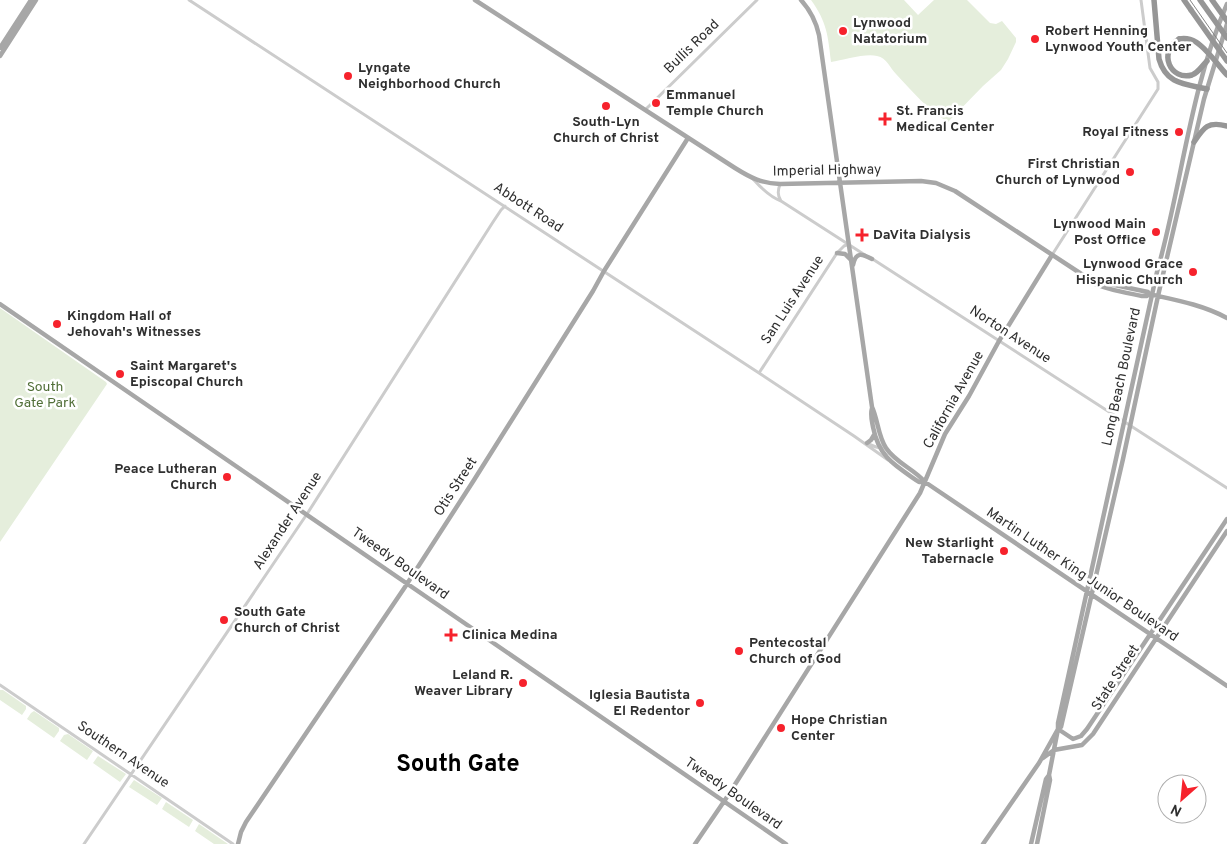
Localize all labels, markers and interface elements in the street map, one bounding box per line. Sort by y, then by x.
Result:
place label: Lynwood Natatorium [853,15,927,48]
street label: Bullis Road [661,16,723,78]
place label: Robert Henning Lynwood Youth Center [1045,23,1192,56]
marker: Lynwood Natatorium [837,25,849,37]
marker: Robert Henning Lynwood Youth Center [1029,33,1041,45]
place label: Lyngate Neighborhood Church [358,60,501,93]
marker: Lyngate Neighborhood Church [342,70,354,82]
place label: Emmanuel Temple Church [666,87,764,120]
marker: Emmanuel Temple Church [650,97,662,109]
marker: South-Lyn Church of Christ [600,100,612,112]
place label: St. Francis Medical Center [896,103,994,136]
marker: St. Francis Medical Center [878,112,892,126]
place label: South-Lyn Church of Christ [553,114,659,147]
place label: Royal Fitness [1082,124,1169,141]
marker: Royal Fitness [1173,126,1185,138]
place label: First Christian Church of Lynwood [995,156,1120,189]
street label: Imperial Highway [773,162,881,180]
marker: First Christian Church of Lynwood [1124,166,1136,178]
street label: Abbott Road [490,179,566,237]
place label: Lynwood Main Post Office [1053,216,1146,249]
marker: Lynwood Main Post Office [1150,226,1162,238]
place label: DaVita Dialysis [873,227,971,244]
marker: DaVita Dialysis [855,228,869,242]
street label: San Luis Avenue [758,252,828,348]
place label: Lynwood Grace Hispanic Church [1076,256,1183,289]
marker: Lynwood Grace Hispanic Church [1187,266,1199,278]
street label: Norton Avenue [966,302,1054,368]
street label: Long Beach Boulevard [1099,306,1145,448]
place label: Kingdom Hall of Jehovah's Witnesses [67,308,201,341]
marker: Kingdom Hall of Jehovah's Witnesses [51,318,63,330]
street label: California Avenue [920,348,988,452]
place label: Saint Margaret's Episcopal Church [130,358,243,391]
marker: Saint Margaret's Episcopal Church [114,368,126,380]
park label: South Gate Park [14,379,76,412]
street label: Otis Street [431,454,481,520]
place label: Peace Lutheran Church [114,461,217,494]
street label: Alexander Avenue [250,469,326,573]
marker: Peace Lutheran Church [221,471,233,483]
street label: Martin Luther King Junior Boulevard [983,504,1181,646]
street label: Tweedy Boulevard [348,524,452,604]
place label: New Starlight Tabernacle [905,535,994,568]
marker: New Starlight Tabernacle [998,545,1010,557]
place label: South Gate Church of Christ [234,604,340,637]
marker: South Gate Church of Christ [218,614,230,626]
place label: Clinica Medina [462,627,558,644]
marker: Clinica Medina [444,628,458,642]
place label: Pentecostal Church of God [749,635,841,668]
street label: State Street [1088,642,1144,714]
marker: Pentecostal Church of God [733,645,745,657]
place label: Leland R. Weaver Library [414,667,513,700]
marker: Leland R. Weaver Library [517,677,529,689]
place label: Iglesia Bautista El Redentor [589,687,690,720]
marker: Iglesia Bautista El Redentor [694,697,706,709]
place label: Hope Christian Center [791,712,887,745]
street label: Southern Avenue [74,718,172,792]
marker: Hope Christian Center [775,722,787,734]
district label: South Gate [396,750,520,780]
street label: Tweedy Boulevard [681,754,785,834]
north arrow [1157,774,1207,824]
text: N [1168,799,1185,819]

